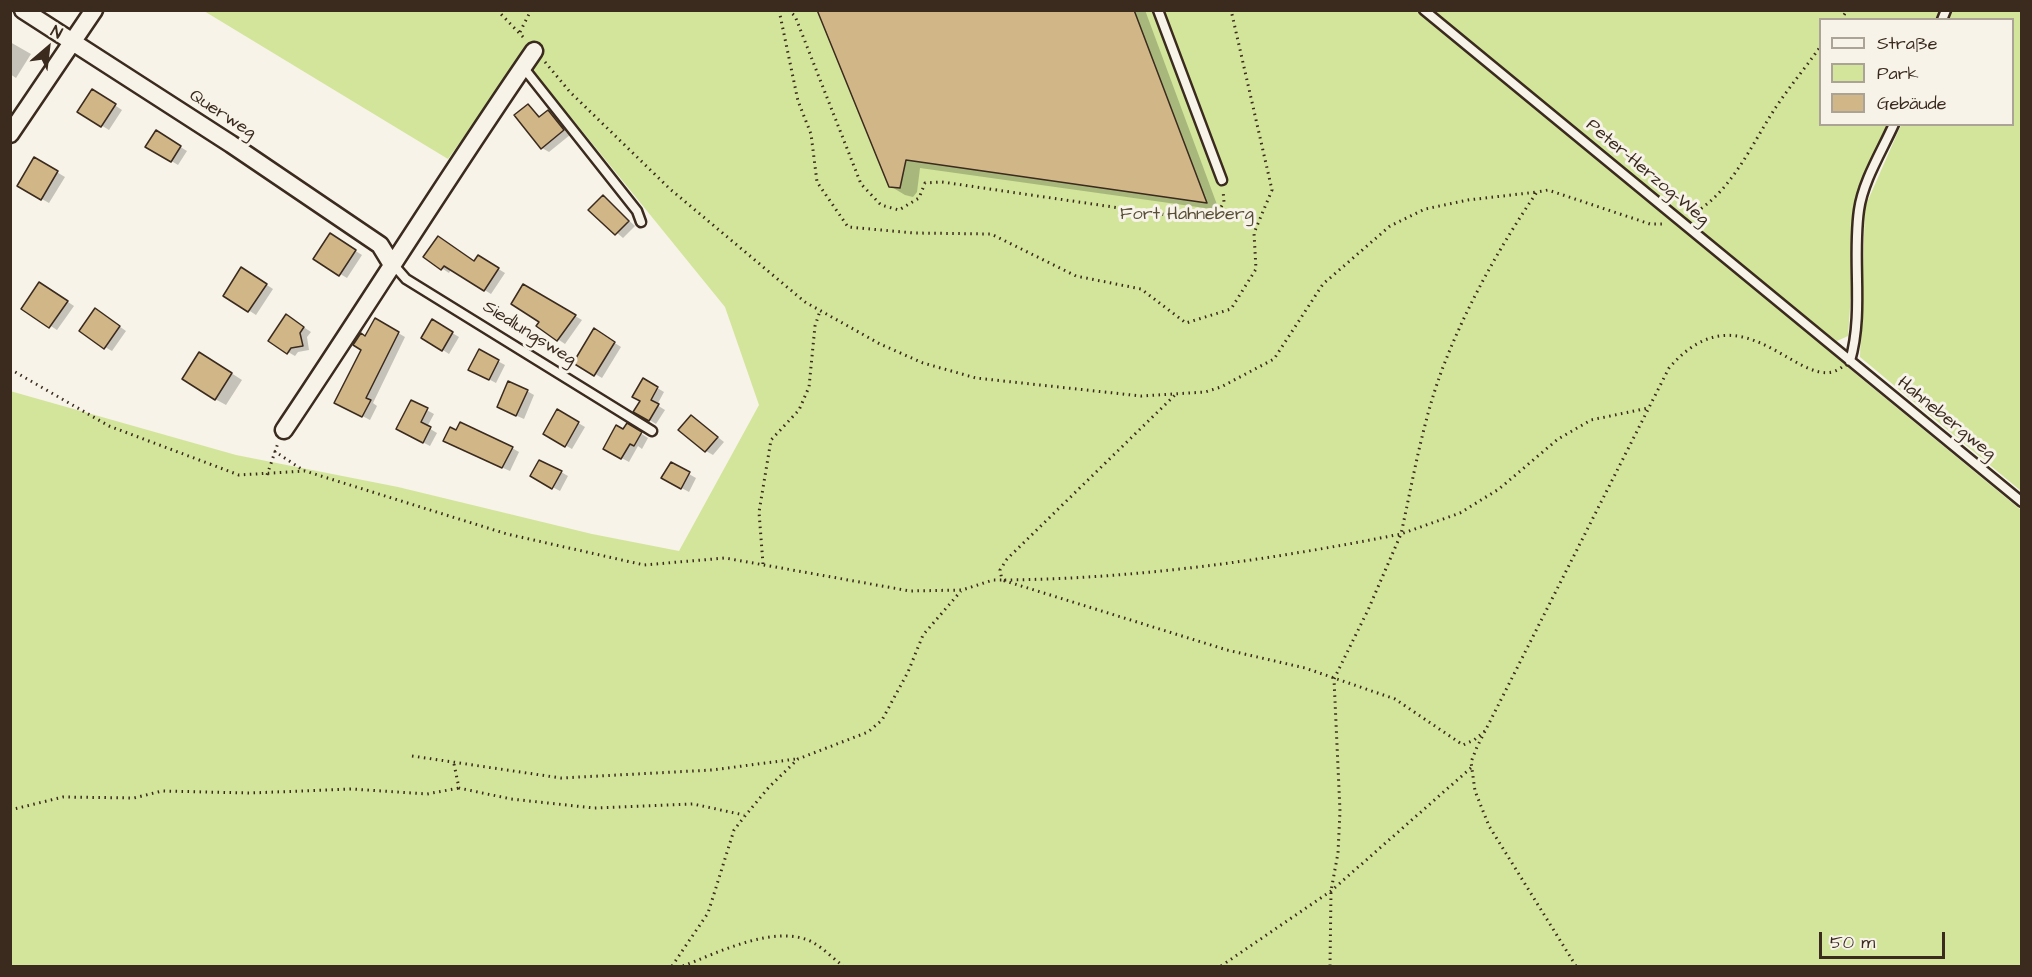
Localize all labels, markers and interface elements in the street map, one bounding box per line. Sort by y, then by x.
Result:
north arrow [18,18,78,78]
legend [1819,18,2014,126]
text: N [47,20,66,44]
text: Straße [1877,31,1937,56]
text: Park [1877,61,1919,86]
street label: Querweg [185,85,259,145]
text: Gebäude [1877,91,1947,116]
street label: Peter-Herzog-Weg [1581,115,1713,231]
park label: Fort Hahneberg [1120,204,1254,226]
street label: Siedlungsweg [478,297,580,371]
street label: Hahnebergweg [1892,373,2000,465]
scale bar [1822,920,1948,958]
text: 50 m [1830,930,1875,955]

